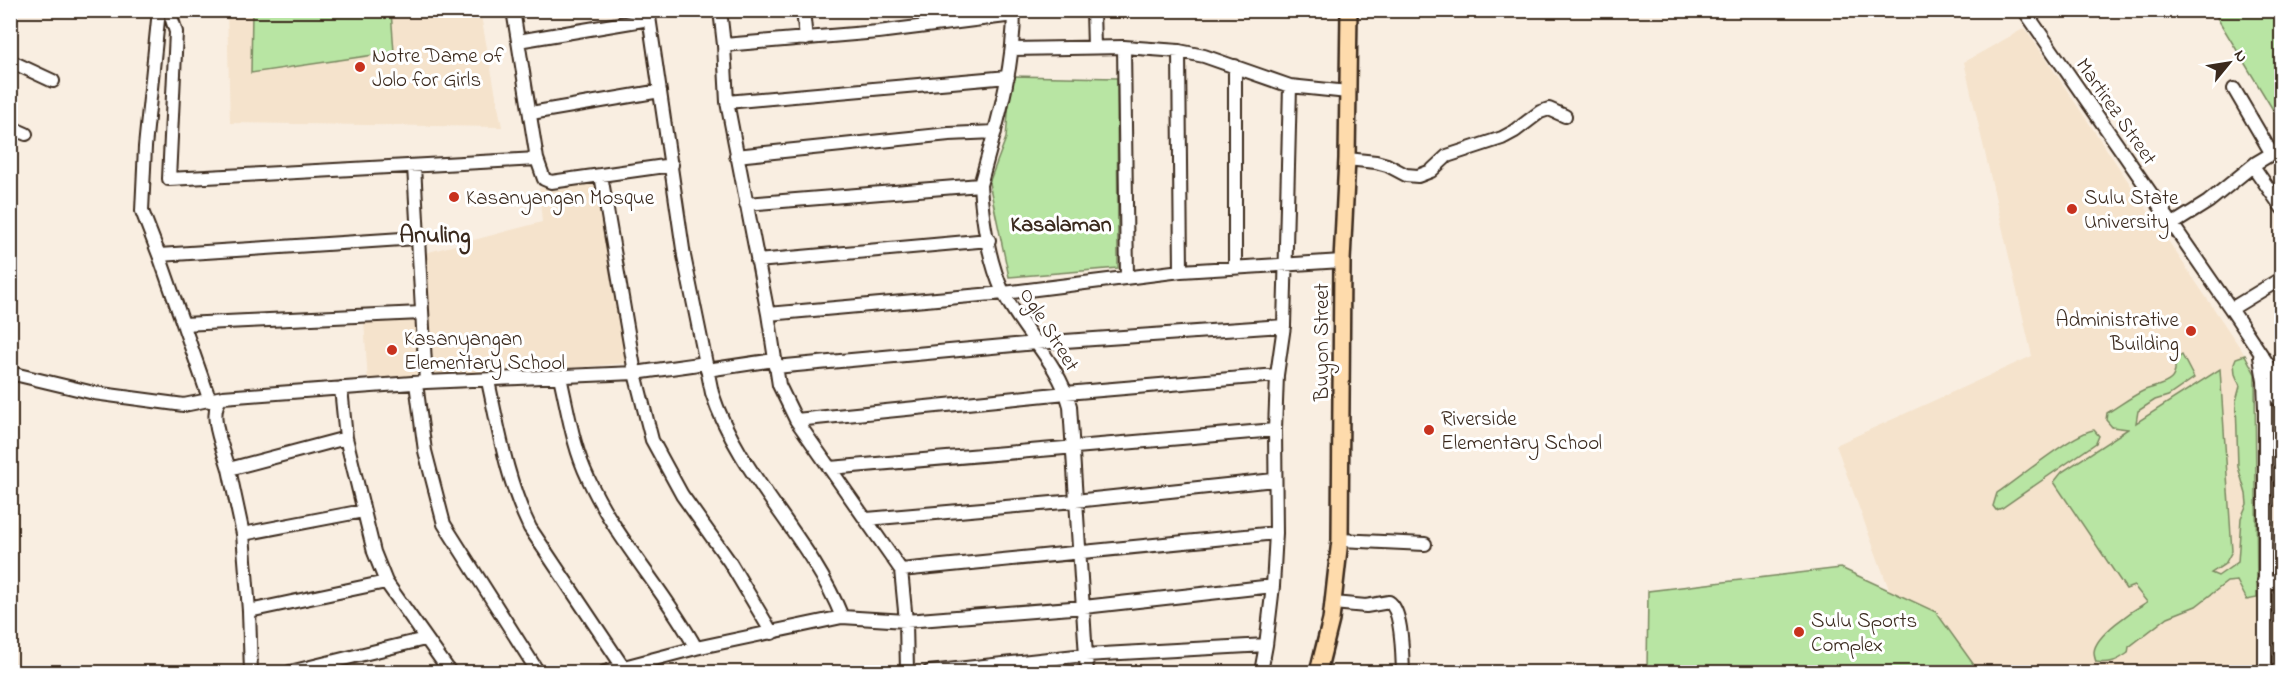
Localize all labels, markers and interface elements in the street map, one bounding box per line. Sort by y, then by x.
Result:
north arrow [2199,33,2259,93]
place label: Notre Dame of Jolo for Girls [372,42,504,96]
text: N [2227,46,2253,67]
street label: Martirez Street [2067,53,2163,172]
marker: Notre Dame of Jolo for Girls [353,60,367,74]
place label: Kasanyangan Mosque [466,184,655,216]
place label: Sulu State University [2084,184,2179,240]
marker: Kasanyangan Mosque [447,190,461,204]
marker: Sulu State University [2065,202,2079,216]
district label: Kasalaman [1010,210,1112,242]
district label: Anuling [399,219,471,255]
street label: Ogle Street [1009,282,1086,379]
street label: Buyon Street [1308,283,1340,402]
place label: Administrative Building [2055,306,2180,362]
marker: Administrative Building [2184,324,2198,338]
place label: Kasanyangan Elementary School [404,325,565,381]
marker: Kasanyangan Elementary School [385,343,399,357]
place label: Riverside Elementary School [1441,405,1602,461]
marker: Riverside Elementary School [1422,423,1436,437]
place label: Sulu Sports Complex [1811,607,1917,661]
marker: Sulu Sports Complex [1792,625,1806,639]

